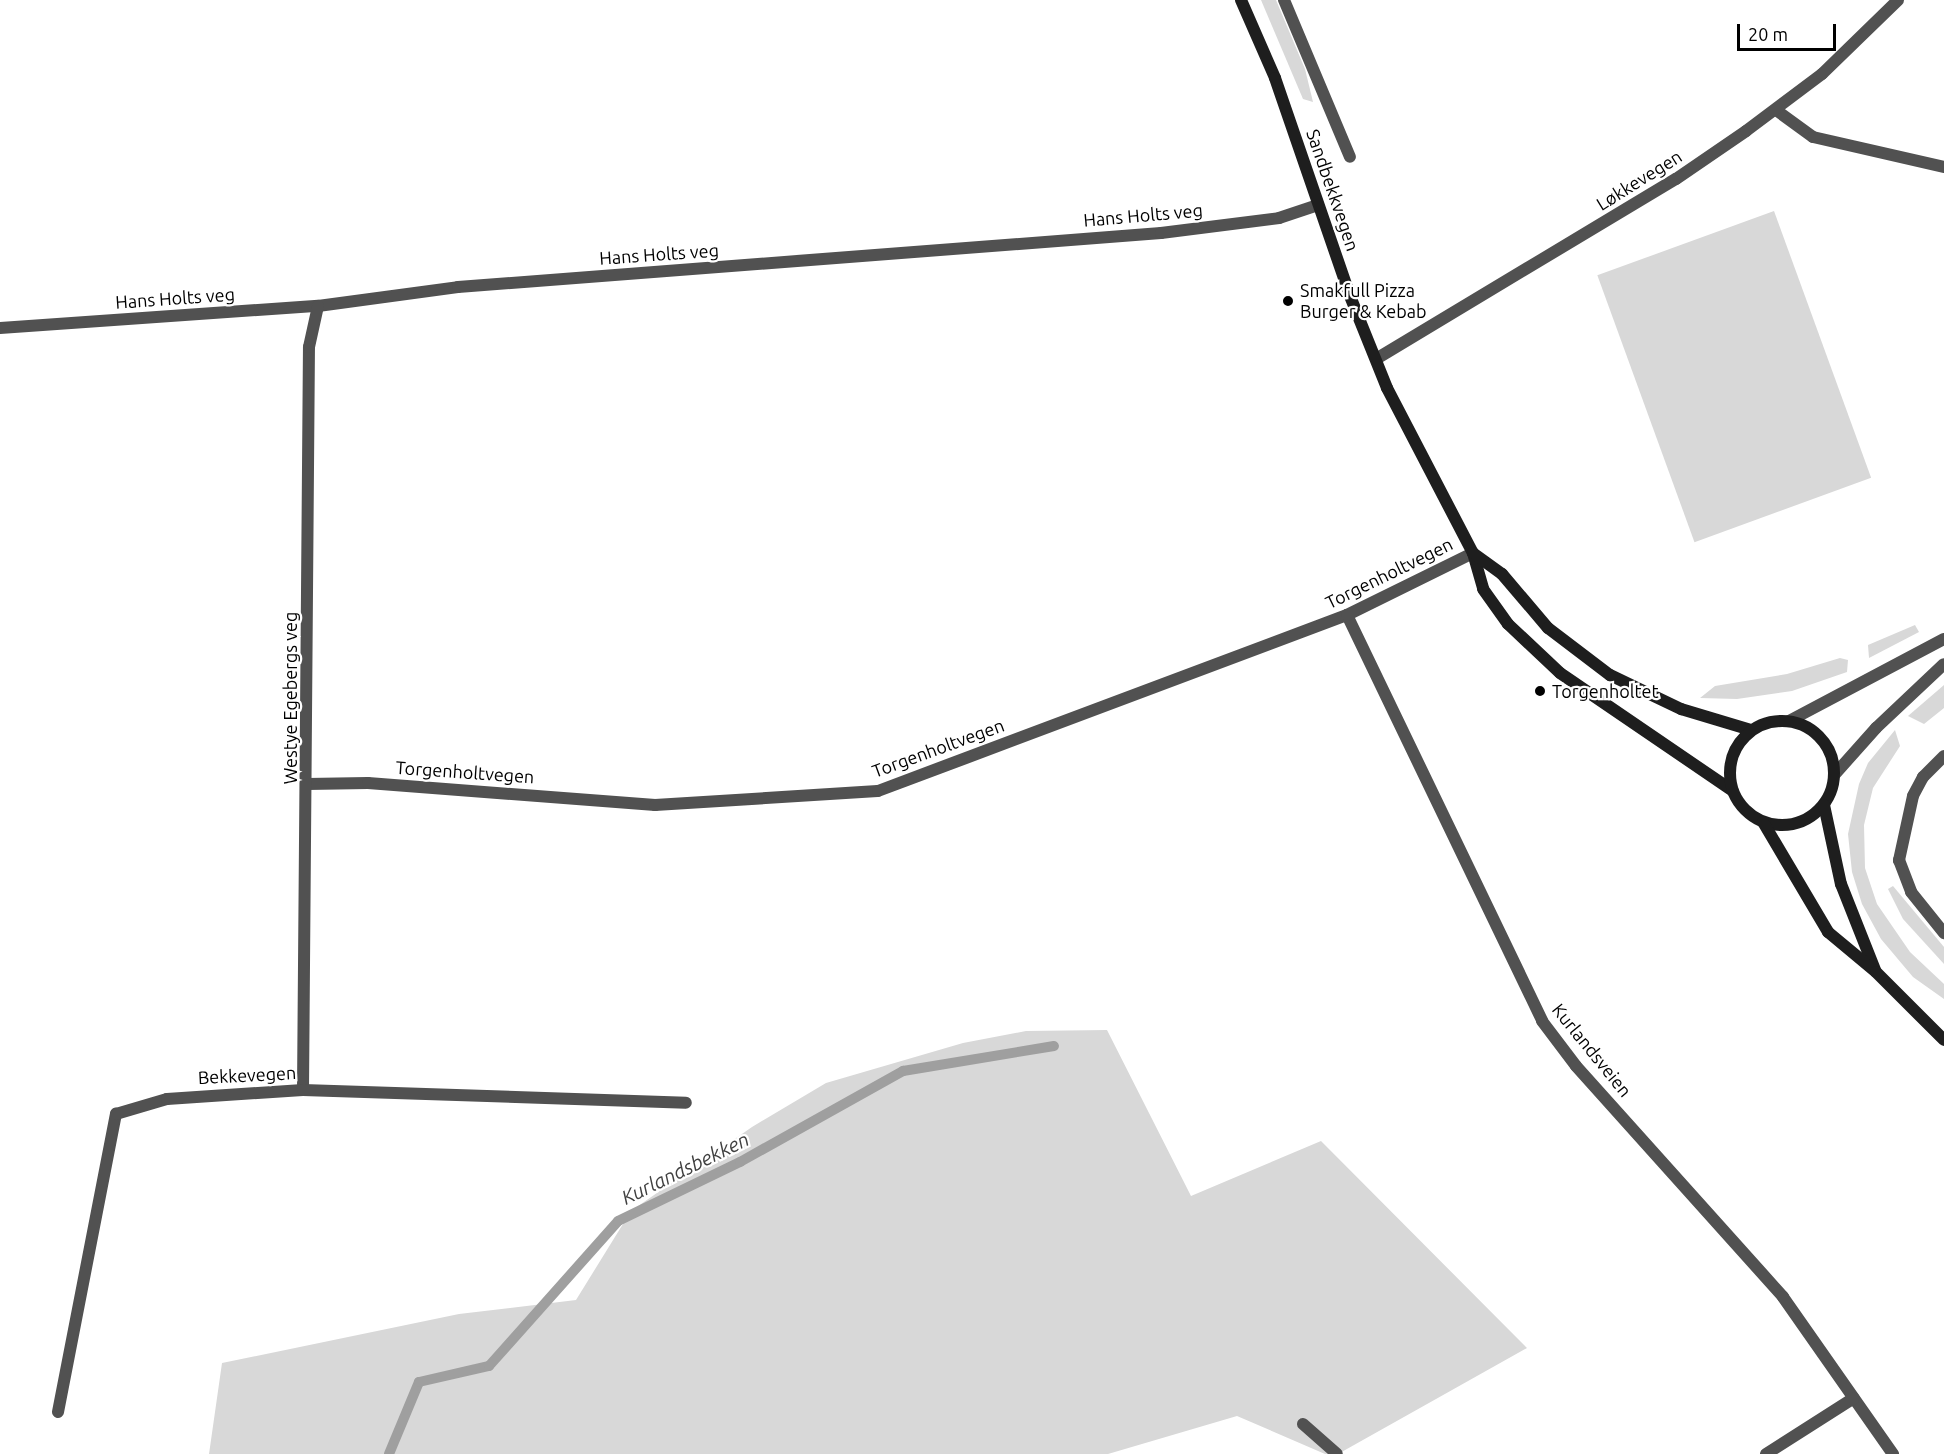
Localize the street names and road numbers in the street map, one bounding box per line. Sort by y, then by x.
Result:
street label: Sandbekkvegen [1302,126,1364,254]
street label: Løkkevegen [1592,145,1686,215]
street label: Hans Holts veg [1082,199,1204,231]
street label: Hans Holts veg [598,239,720,269]
street label: Hans Holts veg [114,283,236,313]
street label: Torgenholtvegen [1322,533,1456,613]
street label: Westye Egebergs veg [279,612,301,784]
street label: Torgenholtvegen [869,714,1007,782]
street label: Torgenholtvegen [395,756,535,788]
street label: Kurlandsveien [1548,999,1636,1101]
street label: Bekkevegen [197,1062,297,1088]

